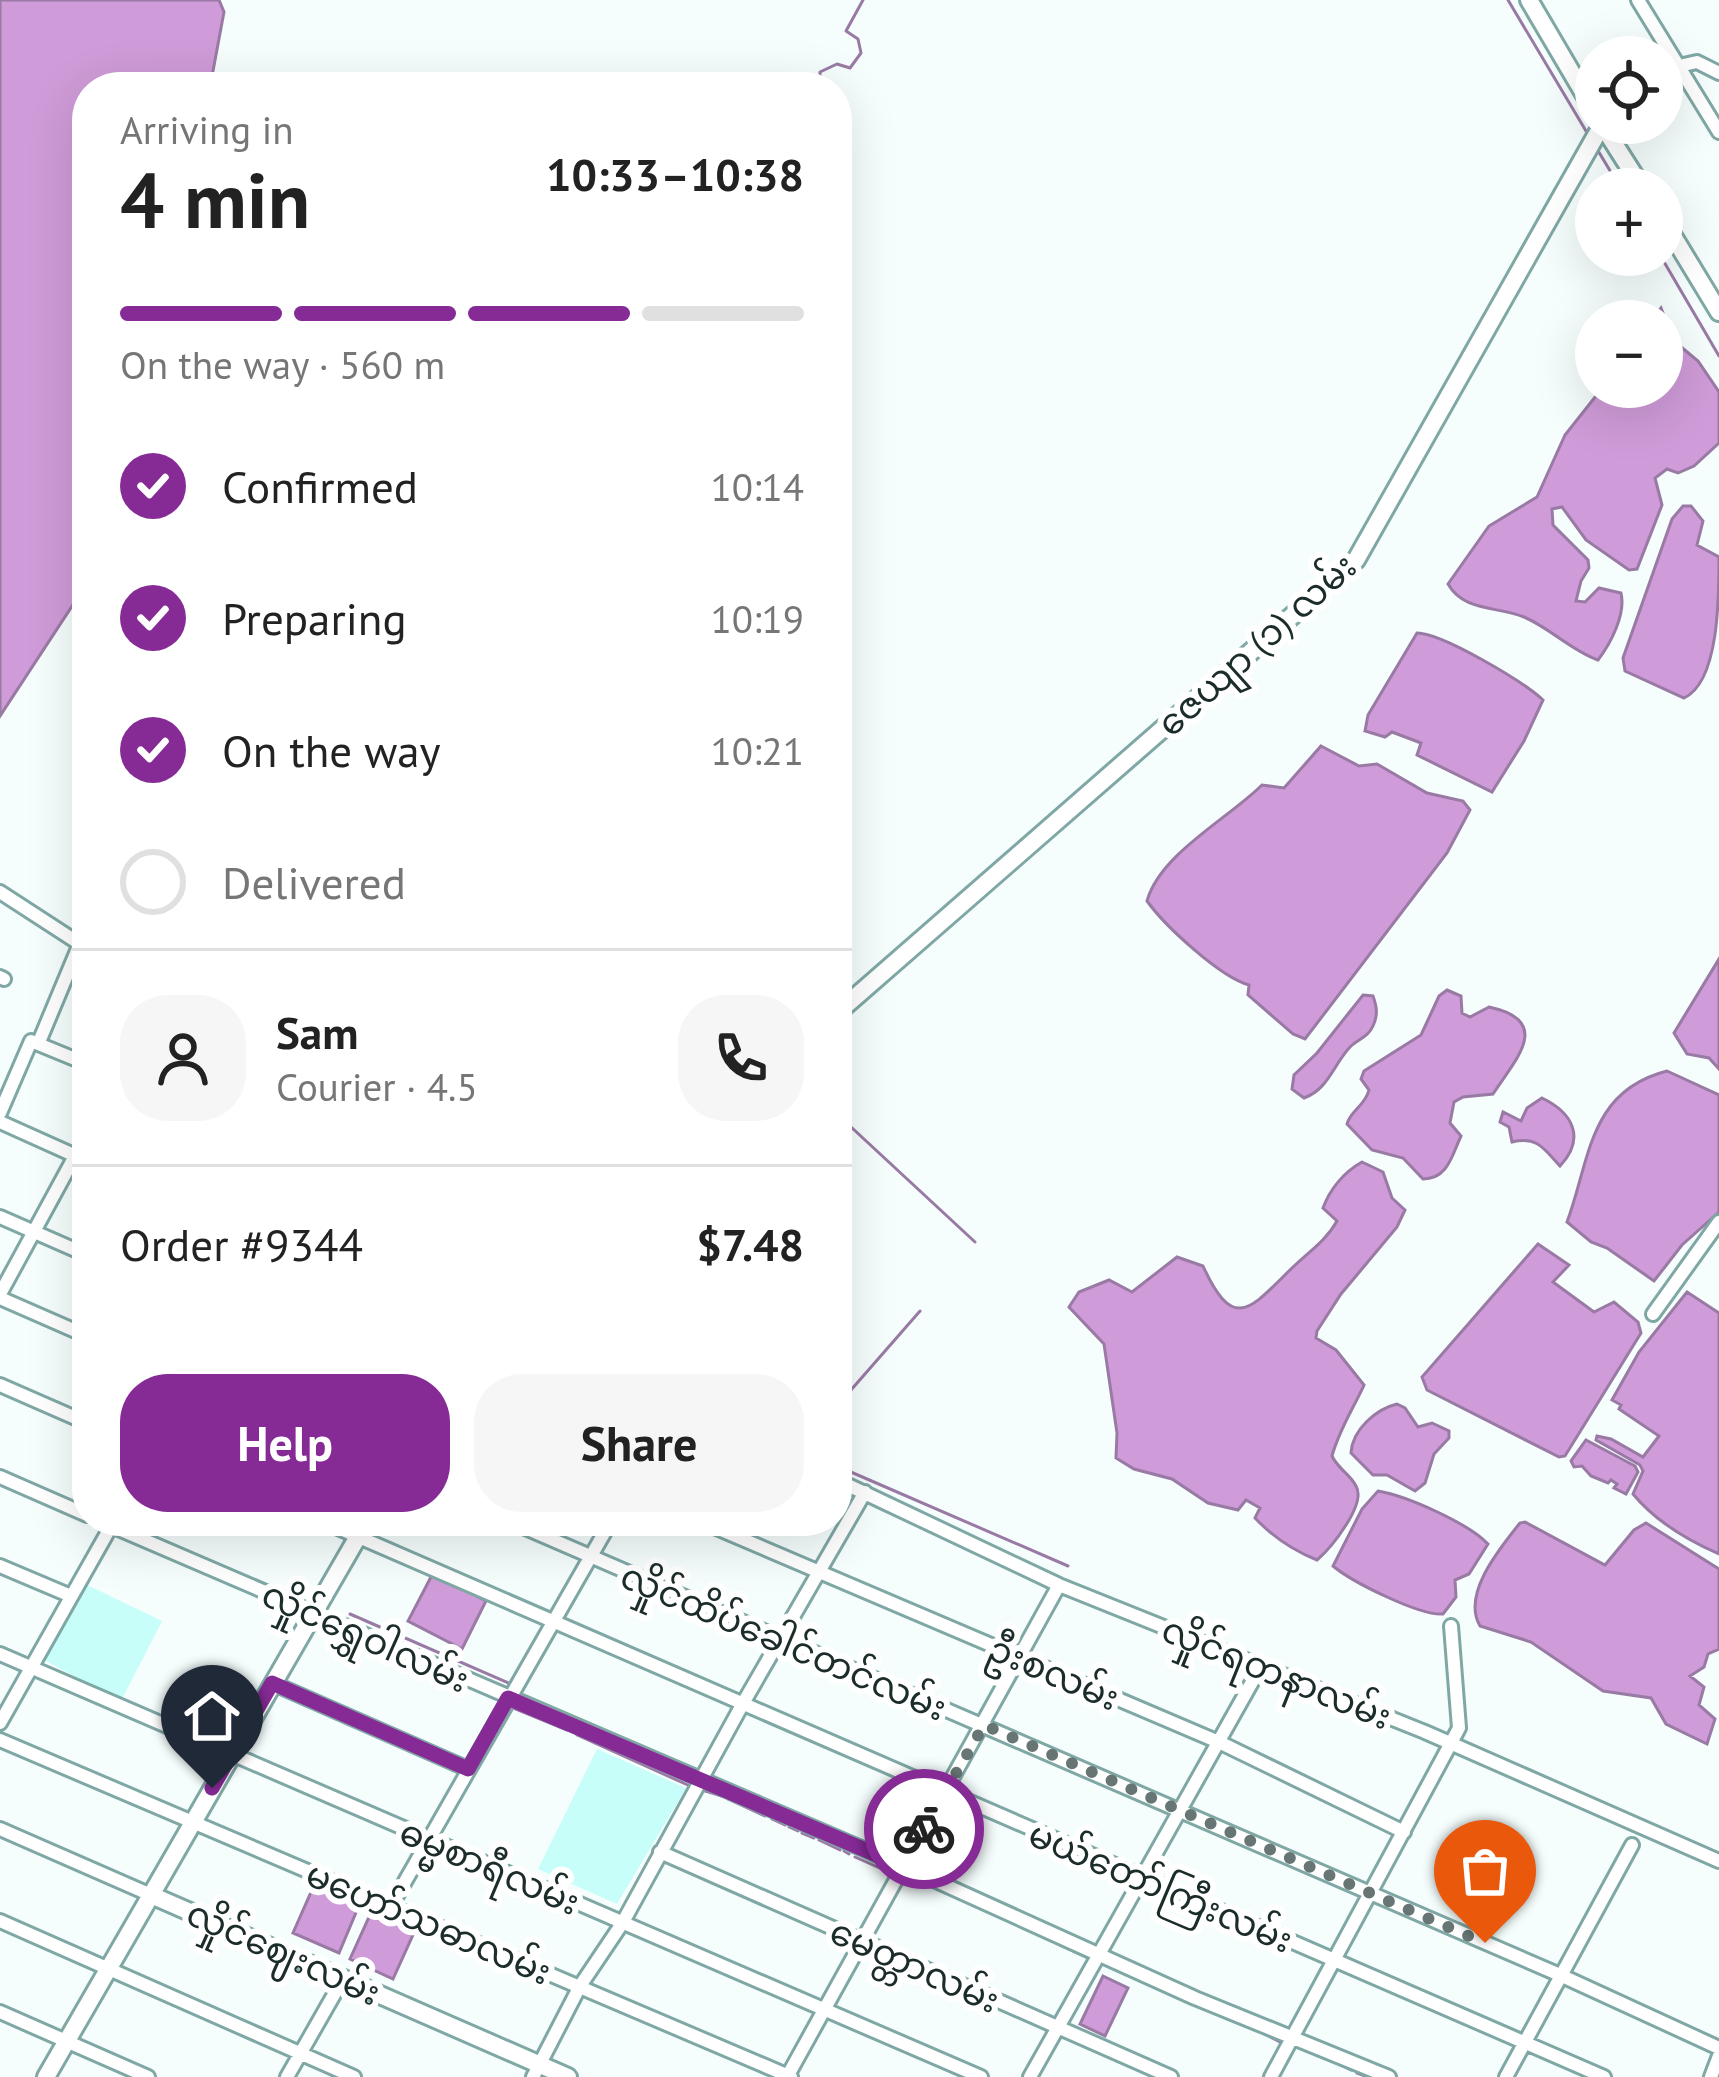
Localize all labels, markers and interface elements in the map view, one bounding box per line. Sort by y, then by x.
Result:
map controls [1575,36,1683,408]
button: locate [1575,36,1683,144]
text: Arriving in [120,104,294,155]
text: 10:33–10:38 [546,145,804,203]
text: 4 min [120,149,310,250]
button: + [1575,168,1683,276]
button: − [1575,300,1683,408]
text: On the way · 560 m [120,339,445,390]
icon: check [120,453,186,519]
text: Confirmed [222,457,418,515]
text: 10:14 [710,461,804,512]
street label: ဇေယျာ (၁) လမ်း [1147,542,1370,751]
icon: check [120,585,186,651]
text: Preparing [222,589,407,647]
text: 10:19 [710,593,804,644]
icon: check [120,717,186,783]
text: On the way [222,721,441,779]
text: 10:21 [710,725,804,776]
text: Delivered [222,853,406,911]
button: person [120,995,246,1121]
button: phone [678,995,804,1121]
text: Sam [276,1003,358,1061]
text: Courier · 4.5 [276,1061,478,1112]
text: Order #9344 [120,1215,363,1273]
text: $7.48 [696,1215,804,1273]
button: Help [120,1374,450,1512]
button: Share [474,1374,804,1512]
street label: လှိုင်ထိပ်ခေါင်တင်လမ်း [611,1551,954,1737]
street label: လှိုင်ရွှေဝါလမ်း [252,1569,477,1709]
street label: လှိုင်ရတနာလမ်း [1153,1605,1399,1746]
street label: ဦးစလမ်း [979,1623,1127,1727]
pin [161,1665,263,1788]
icon: home [179,1683,245,1749]
courier [864,1769,984,1889]
icon: bike [891,1796,957,1862]
street label: ဓမ္မစာရီလမ်း [390,1807,587,1932]
street label: မယ်တော်ကြီးလမ်း [1019,1809,1300,1969]
pin [1434,1820,1536,1943]
icon: bag [1452,1838,1518,1904]
street label: မဟော်သဓာလမ်း [299,1849,559,1995]
street label: လှိုင်ဈေးလမ်း [177,1888,388,2022]
street label: မေတ္တာလမ်း [820,1907,1007,2030]

